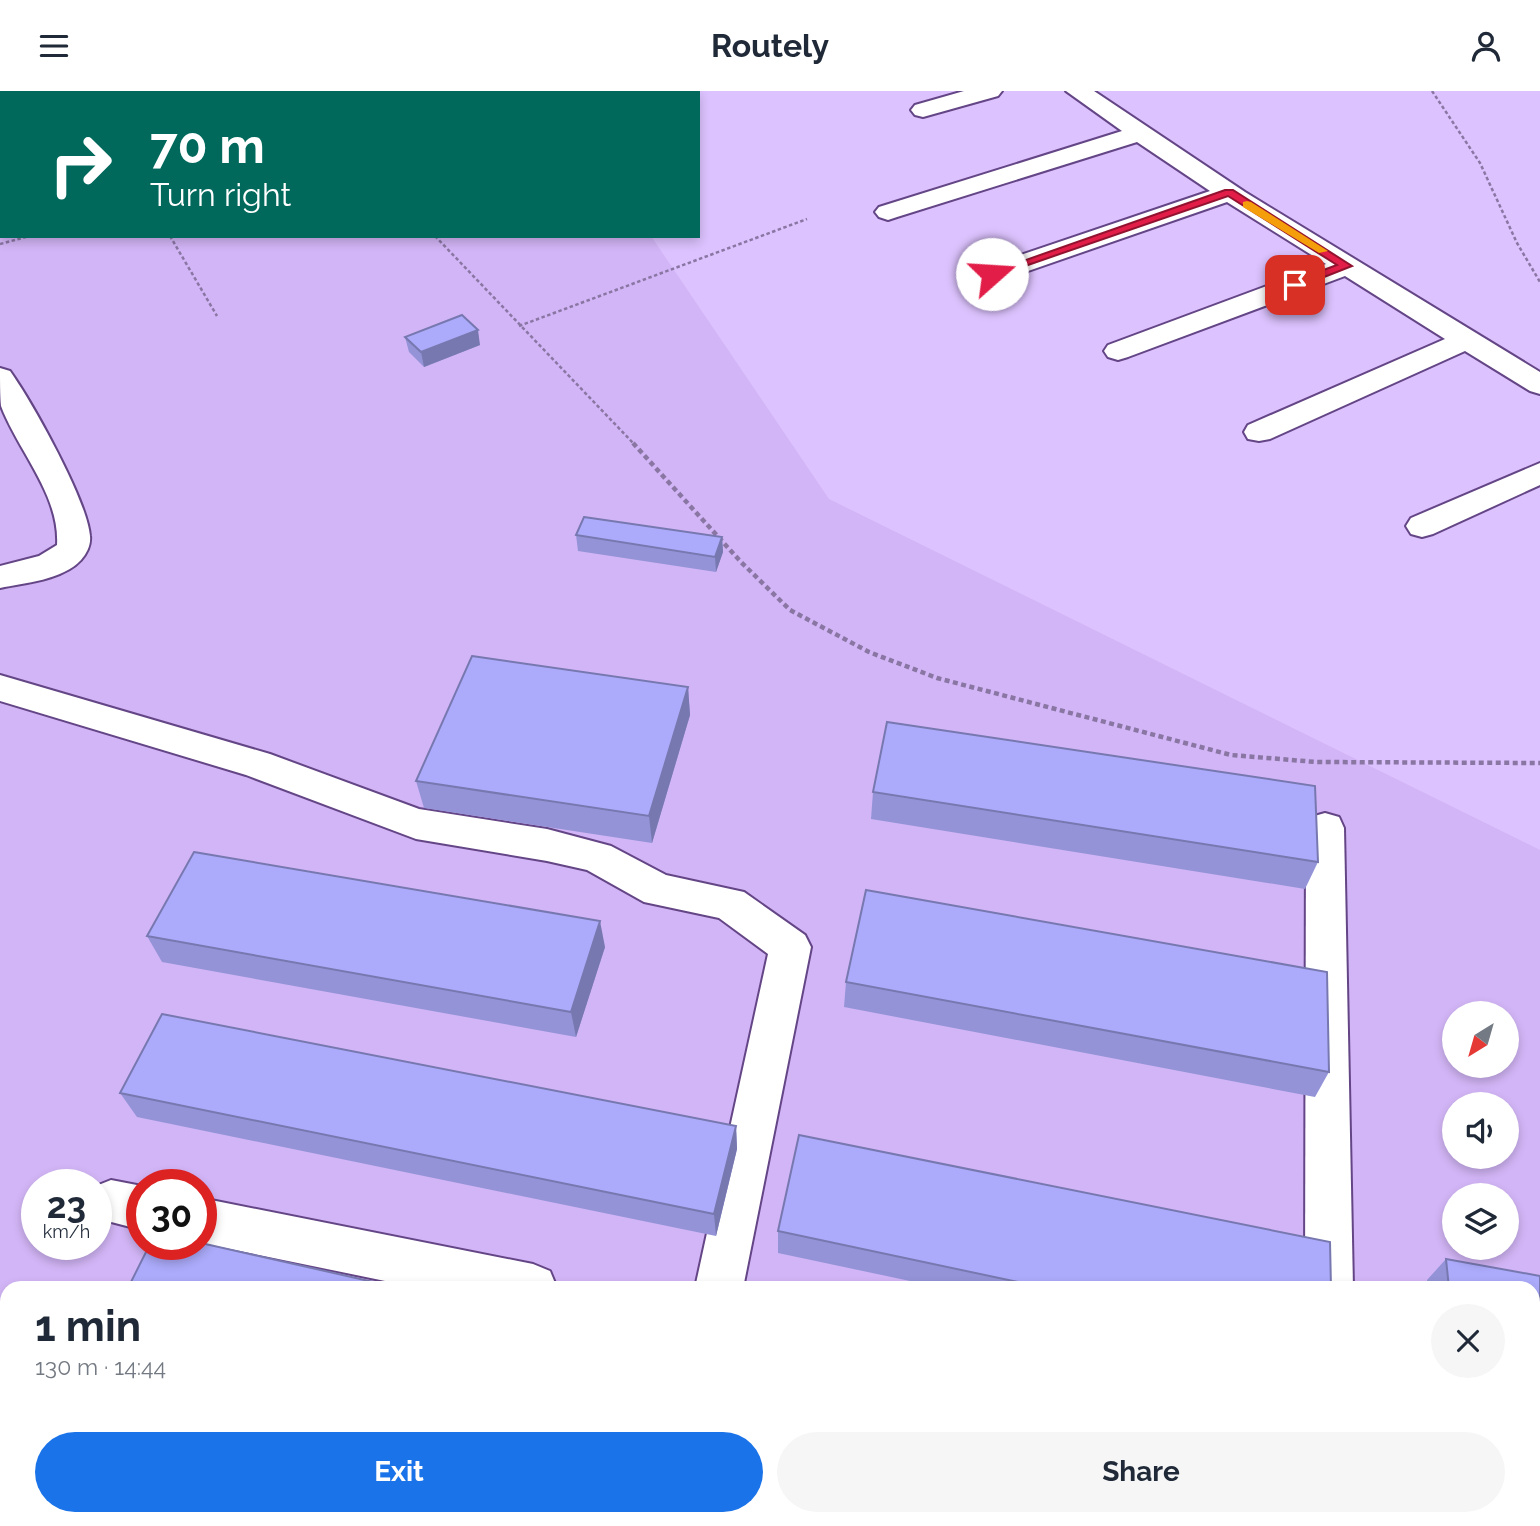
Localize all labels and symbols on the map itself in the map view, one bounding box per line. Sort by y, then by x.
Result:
position arrow [955,237,1029,311]
pin [1265,255,1325,315]
north arrow [1442,1001,1519,1078]
speed limit sign: 30 [126,1169,217,1260]

